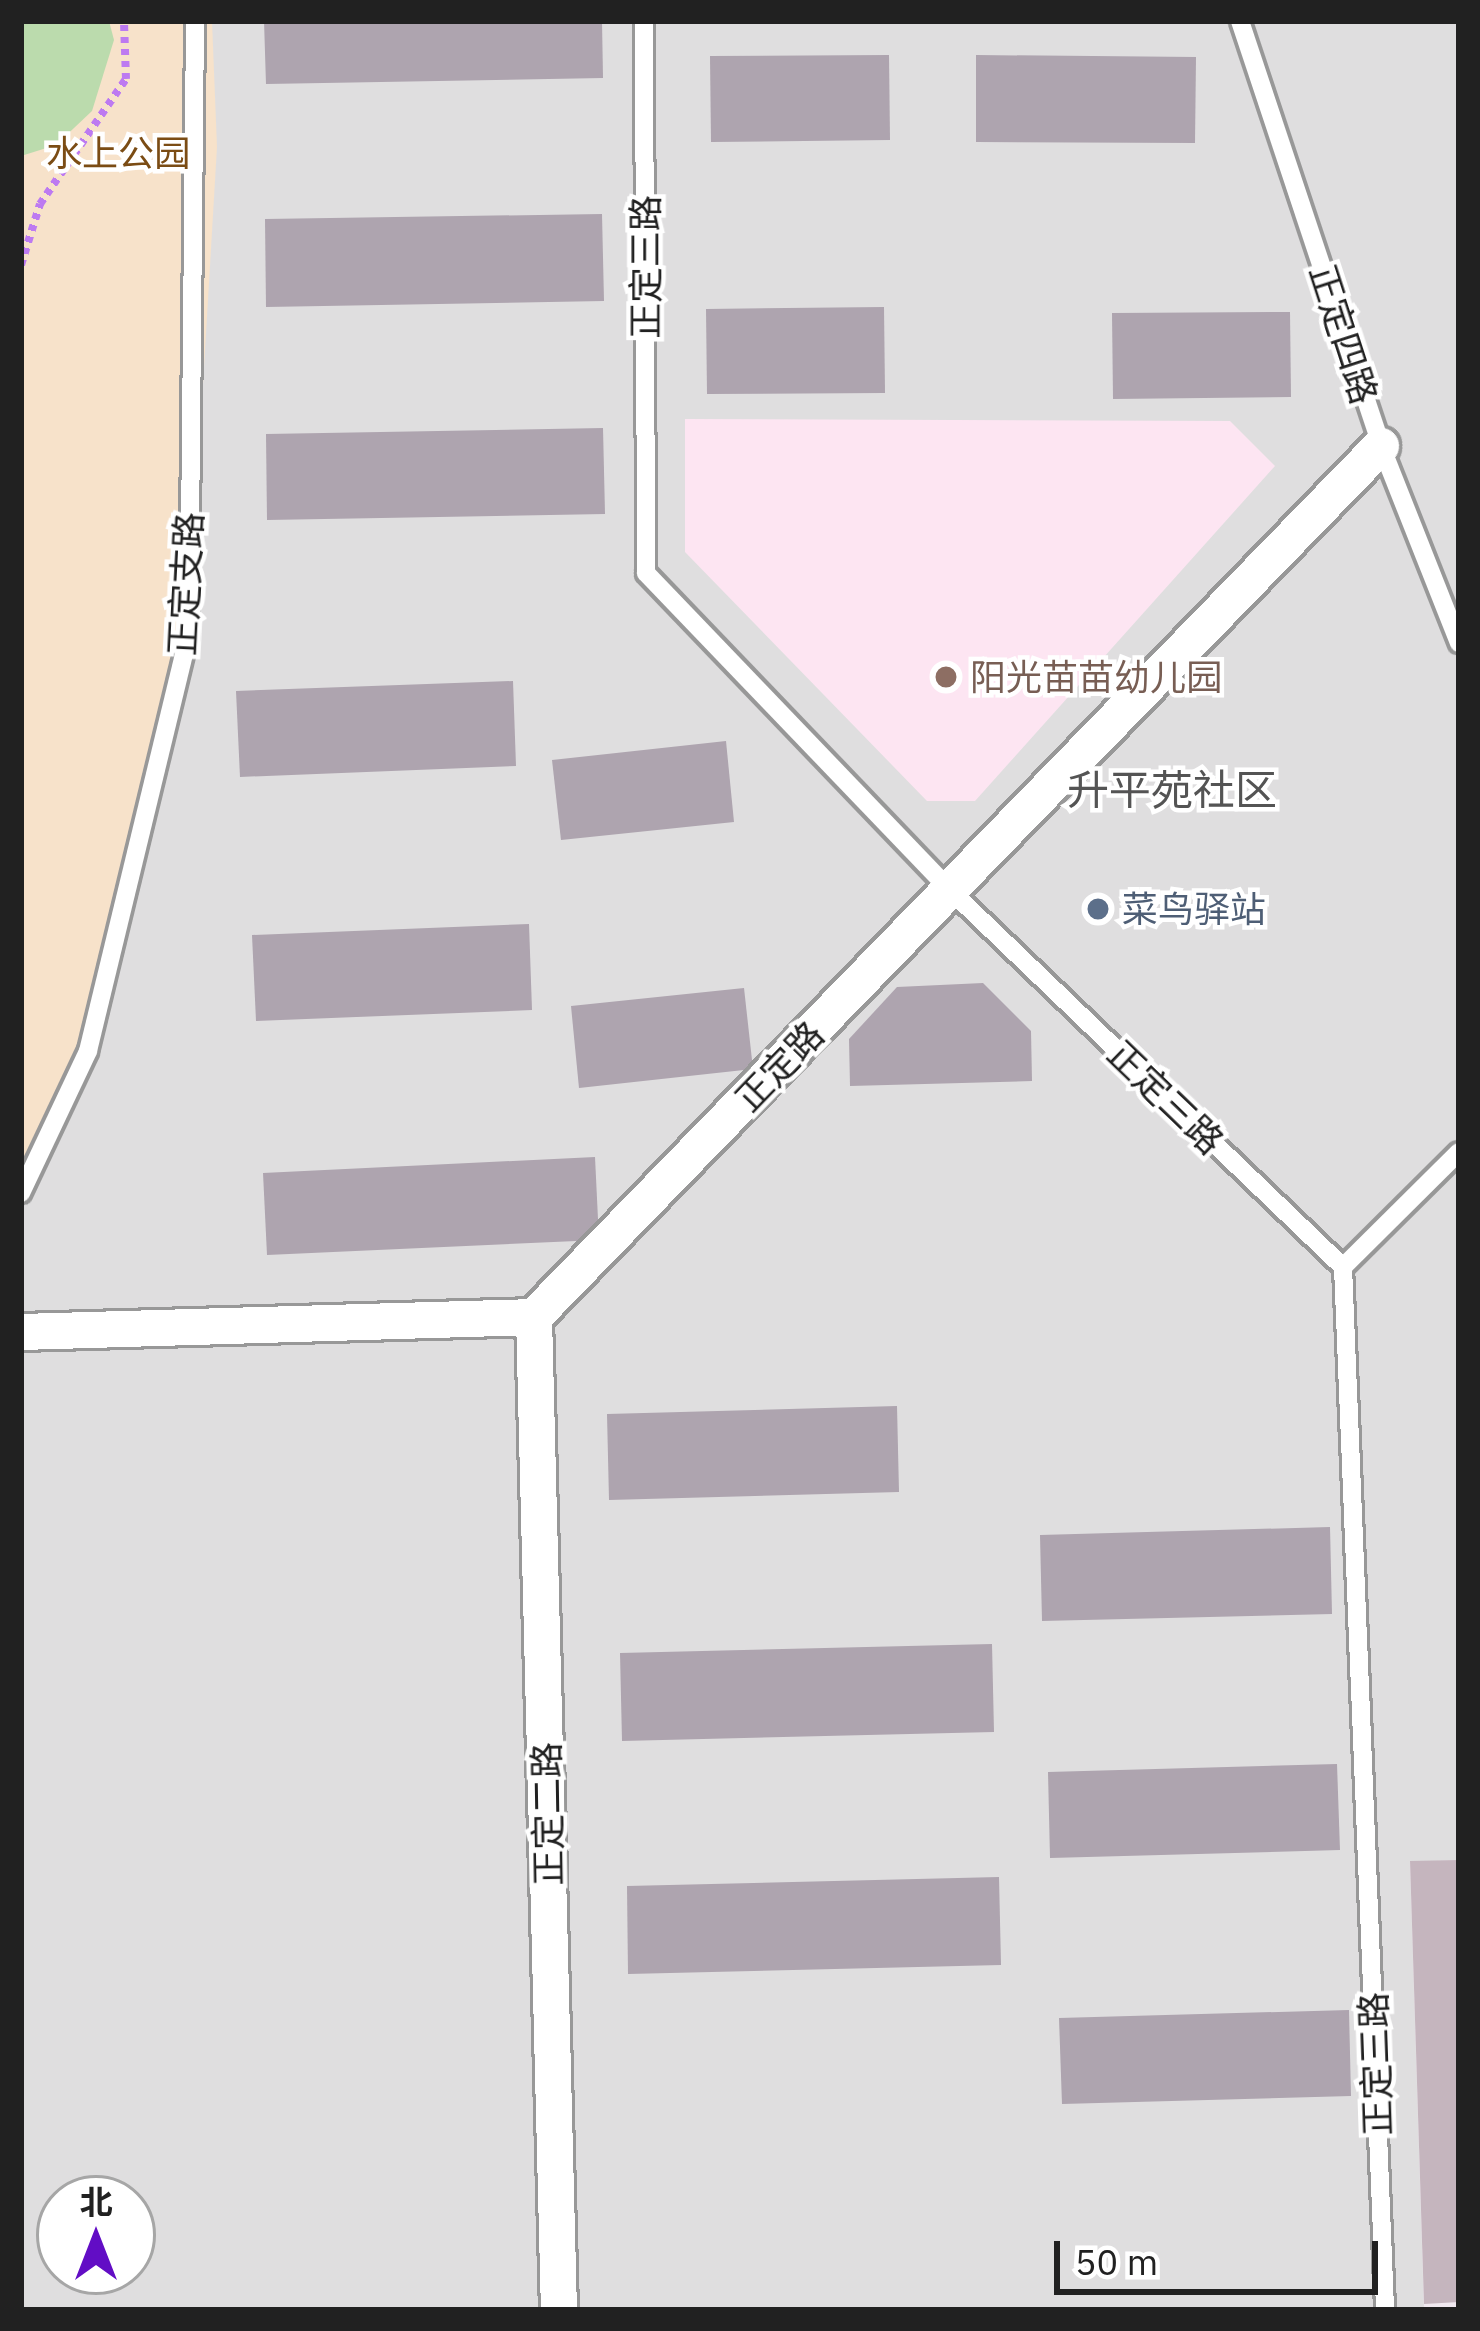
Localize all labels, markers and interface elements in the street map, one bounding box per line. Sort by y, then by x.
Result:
park label: 水上公园 [46,131,190,175]
street label: 正定三路 [623,195,667,339]
street label: 正定四路 [1301,259,1387,409]
street label: 正定支路 [160,511,210,657]
place label: 阳光苗苗幼儿园 [970,655,1222,699]
marker: 阳光苗苗幼儿园 [933,664,959,690]
district label: 升平苑社区 [1067,765,1277,815]
place label: 菜鸟驿站 [1122,887,1266,931]
marker: 菜鸟驿站 [1085,896,1111,922]
street label: 正定路 [726,1012,832,1120]
street label: 正定三路 [1099,1031,1233,1163]
street label: 正定二路 [524,1742,570,1886]
street label: 正定三路 [1351,1991,1399,2137]
north arrow [36,2175,156,2295]
text: 北 [80,2180,113,2223]
scale bar [1060,2217,1384,2291]
text: 50 m [1075,2238,1158,2285]

